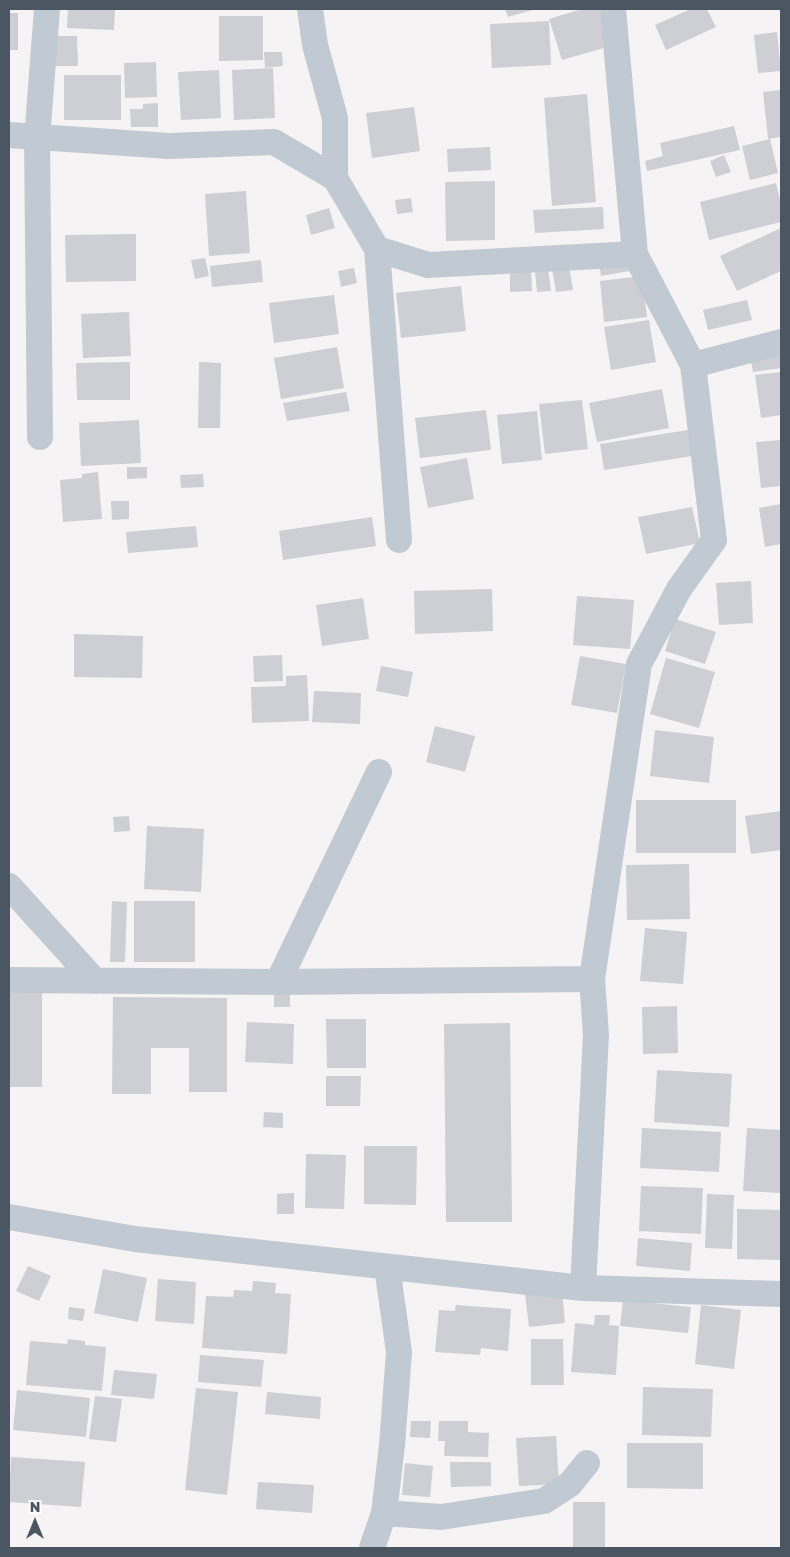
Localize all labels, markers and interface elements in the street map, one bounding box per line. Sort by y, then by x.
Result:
north arrow [10,1497,60,1547]
text: N [30,1498,40,1515]

